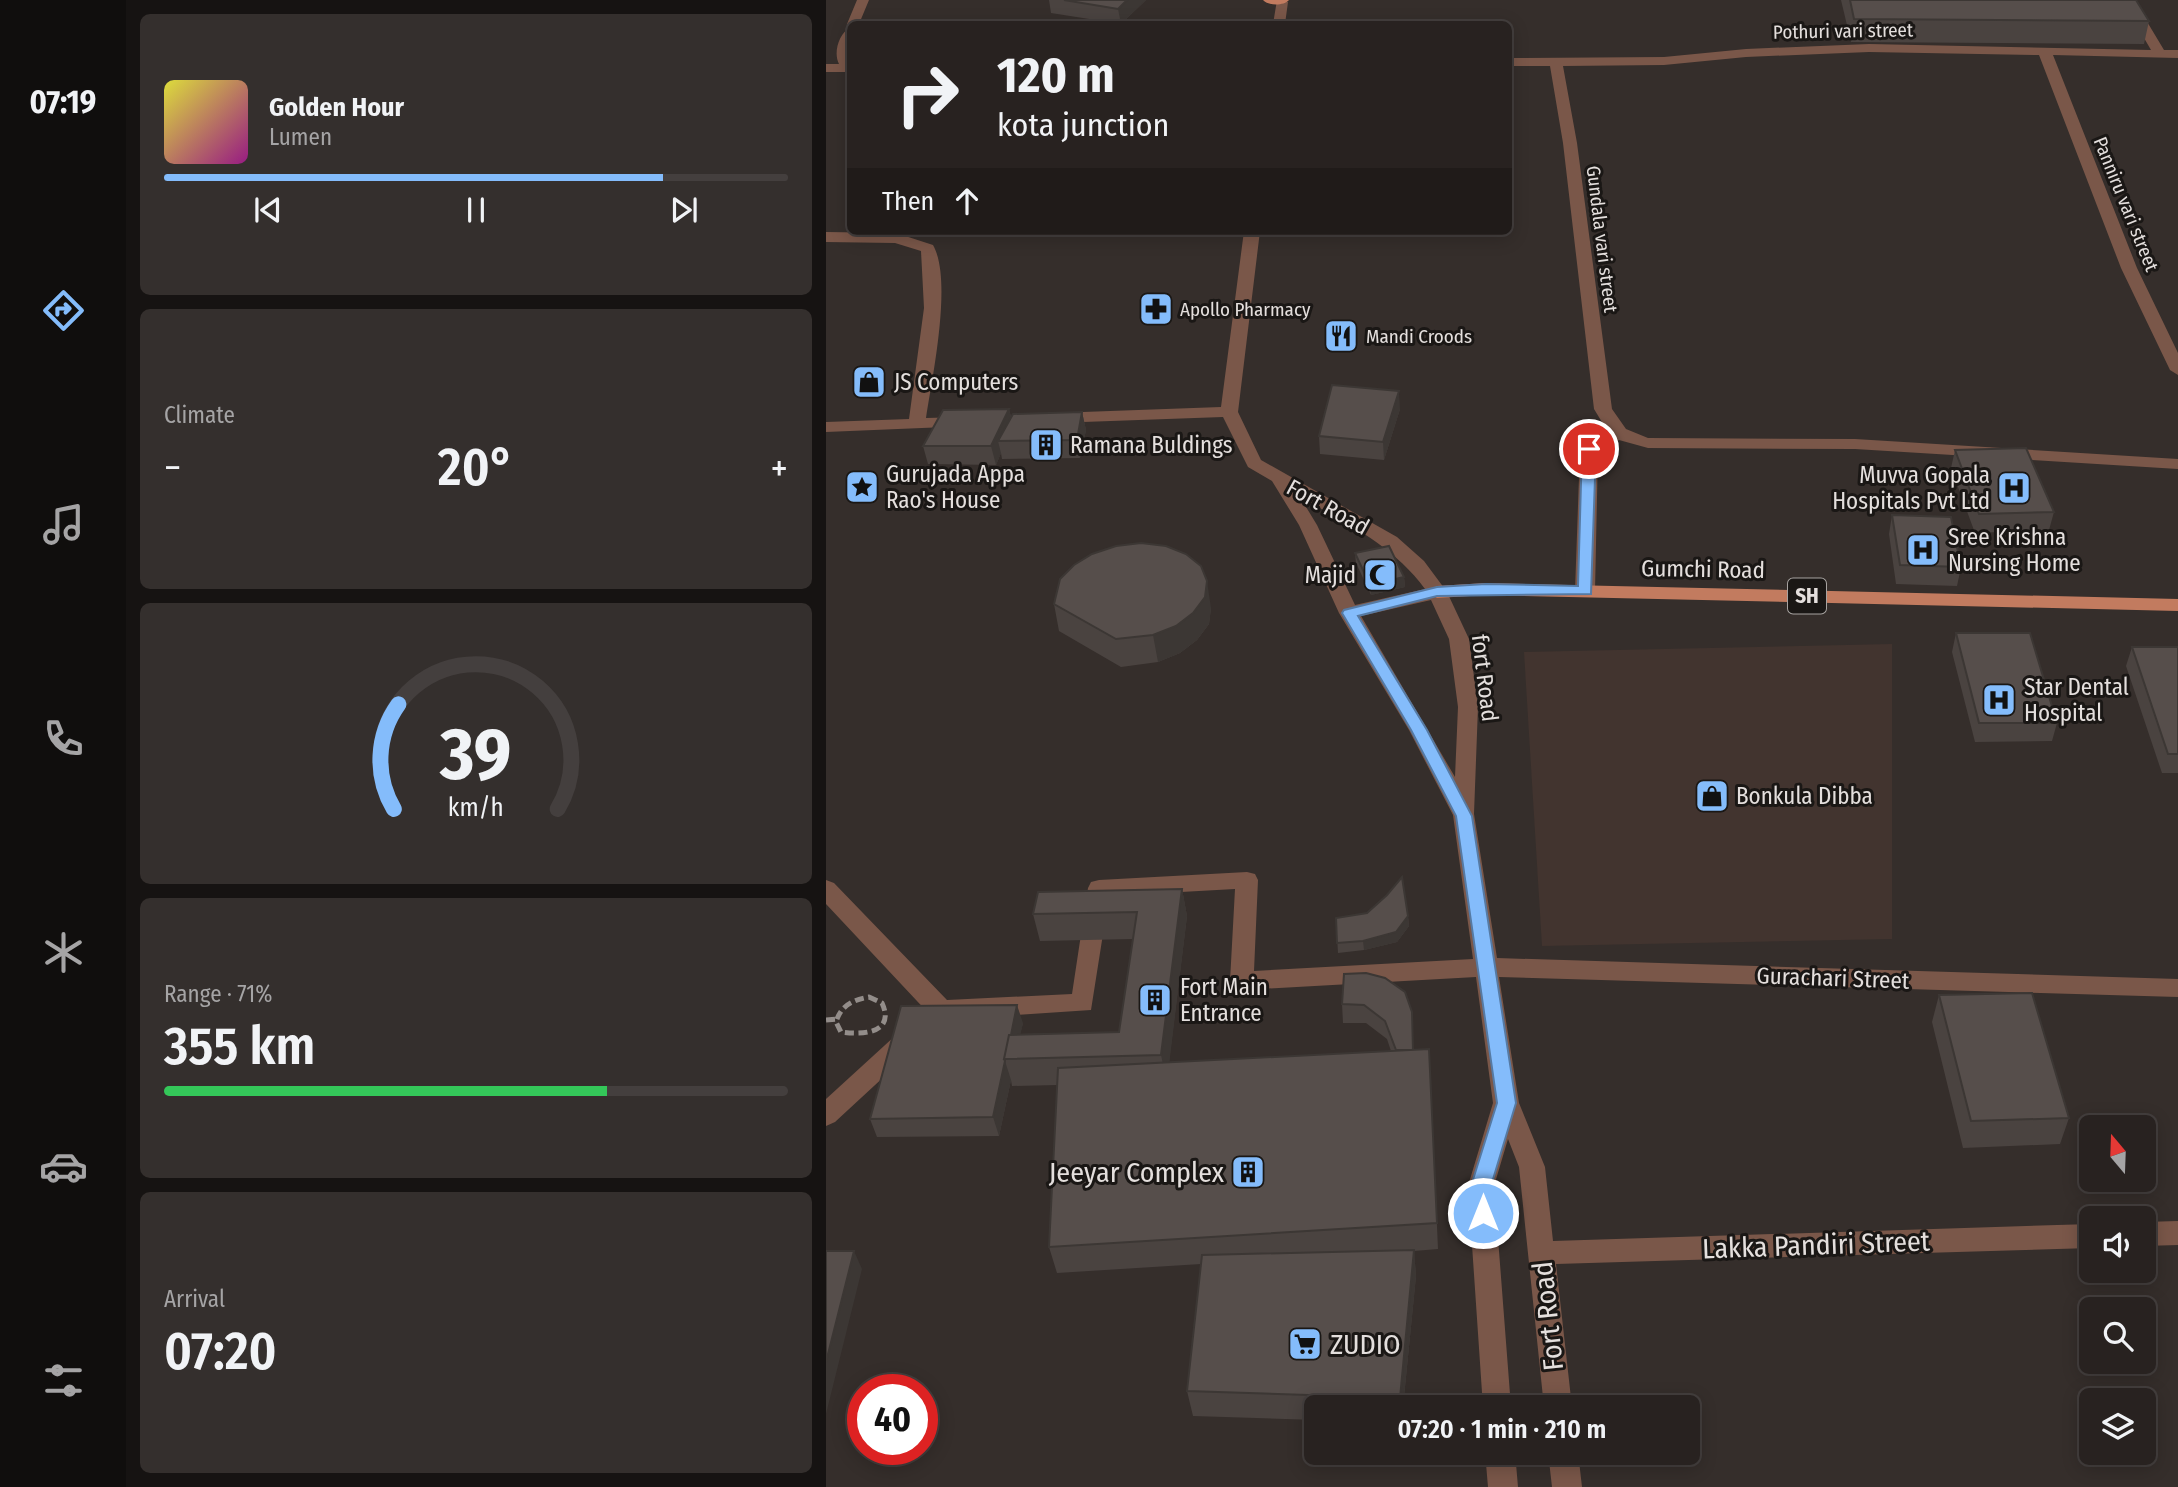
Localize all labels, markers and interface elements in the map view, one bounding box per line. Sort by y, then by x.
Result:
street label: Pothuri vari street [1773,18,1914,44]
text: 120 m [997,46,1115,105]
icon: right [882,49,973,140]
text: 07:19 [30,83,96,121]
text: Golden Hour [269,92,404,123]
text: kota junction [997,106,1169,144]
text: Lumen [269,123,332,151]
street label: Panniru vari street [2089,133,2164,275]
street label: Gundala vari street [1582,164,1623,314]
icon: ahead [948,182,986,220]
text: Then [882,186,934,217]
icon: previous [249,191,287,229]
icon: pause [457,191,495,229]
icon: next [665,191,703,229]
icon: directions [39,286,88,335]
pharmacy icon: Apollo Pharmacy [1137,290,1175,328]
place label: Apollo Pharmacy [1180,298,1311,321]
restaurant icon: Mandi Croods [1322,317,1360,355]
place label: Mandi Croods [1366,325,1472,348]
shop icon: JS Computers [850,363,888,401]
place label: JS Computers [894,368,1019,396]
text: Climate [164,401,235,429]
pin [1559,419,1619,479]
building icon: Ramana Buldings [1027,426,1065,464]
icon: arrive [1570,430,1608,468]
place label: Ramana Buldings [1070,431,1233,459]
text: 20° [438,436,514,499]
text: − [164,445,181,491]
text: + [771,445,788,491]
place label: Gurujada Appa Rao's House [886,460,1025,514]
place label: Muvva Gopala Hospitals Pvt Ltd [1832,461,1990,515]
place icon: Gurujada Appa Rao's House [843,468,881,506]
hospital icon: Muvva Gopala Hospitals Pvt Ltd [1995,469,2033,507]
street label: Fort Road [1282,473,1374,541]
icon: music [39,500,88,549]
place label: Sree Krishna Nursing Home [1948,523,2081,577]
hospital icon: Sree Krishna Nursing Home [1904,531,1942,569]
street label: Gumchi Road [1641,554,1765,584]
mosque icon: Majid [1361,556,1399,594]
place label: Majid [1305,561,1356,589]
road number: SH [1788,578,1826,614]
street label: fort Road [1466,633,1504,723]
place label: Star Dental Hospital [2024,673,2129,727]
hospital icon: Star Dental Hospital [1980,681,2018,719]
text: 39 [439,712,512,799]
icon: phone [39,714,88,763]
shop icon: Bonkula Dibba [1693,777,1731,815]
place label: Bonkula Dibba [1736,782,1873,810]
text: km/h [448,793,504,823]
icon: climate [39,928,88,977]
street label: Gurachari Street [1756,961,1910,995]
place label: Fort Main Entrance [1180,973,1268,1027]
text: Range · 71% [164,980,272,1008]
building icon: Fort Main Entrance [1136,981,1174,1019]
text: 355 km [164,1015,315,1078]
north arrow [2079,1115,2156,1192]
map controls [2079,1115,2156,1465]
icon: car [39,1142,88,1191]
building icon: Jeeyar Complex [1229,1153,1267,1191]
place label: Jeeyar Complex [1049,1156,1225,1189]
position arrow [1446,1176,1520,1250]
button: sound [2079,1206,2156,1283]
street label: Lakka Pandiri Street [1702,1225,1931,1265]
street label: Fort Road [1526,1260,1570,1372]
text: Arrival [164,1285,225,1313]
button: search [2079,1297,2156,1374]
text: 07:20 [164,1320,277,1383]
supermarket icon: ZUDIO [1286,1325,1324,1363]
place label: ZUDIO [1330,1328,1401,1361]
icon: filters [39,1356,88,1405]
speed limit sign: 40 [847,1374,938,1465]
button: layers [2079,1388,2156,1465]
text: 07:20 · 1 min · 210 m [1398,1414,1606,1445]

